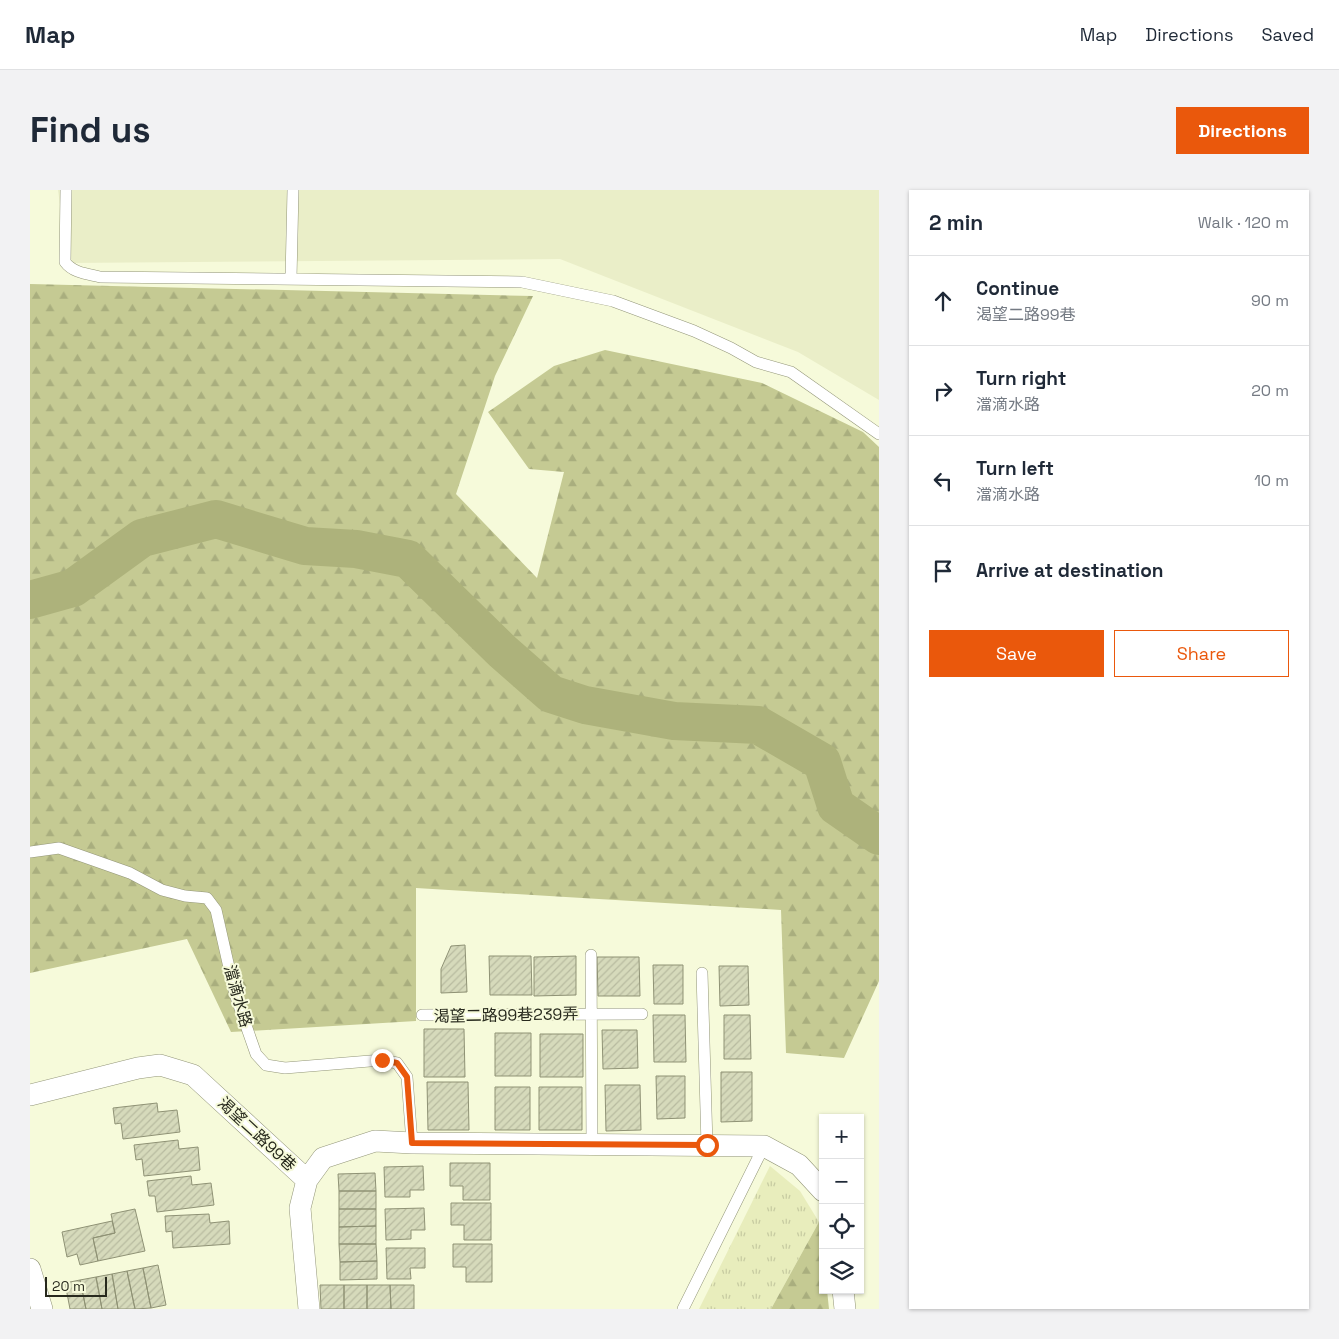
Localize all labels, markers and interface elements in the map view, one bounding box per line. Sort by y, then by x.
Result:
text: Map [25,19,75,50]
text: Map [1080,23,1117,46]
text: Directions [1145,23,1234,46]
text: Saved [1262,23,1314,46]
button: Directions [1176,107,1309,154]
text: Find us [30,108,151,152]
text: 2 min [929,209,983,236]
text: Walk · 120 m [1198,212,1289,233]
text: Continue [976,276,1059,301]
icon: ahead [929,287,957,315]
text: 90 m [1251,290,1289,311]
text: 渴望二路99巷 [976,304,1076,325]
text: Turn right [976,366,1066,391]
icon: right [929,377,957,405]
text: 20 m [1251,380,1289,401]
text: 澢滴水路 [976,394,1040,415]
text: Turn left [976,456,1054,481]
icon: left [929,467,957,495]
text: 10 m [1254,470,1289,491]
text: 澢滴水路 [976,484,1040,505]
icon: arrive [929,557,957,585]
text: Arrive at destination [976,558,1164,583]
button: Save [929,630,1104,677]
button: Share [1114,630,1289,677]
street label: 澢滴水路 [219,962,257,1030]
street label: 渴望二路99巷239弄 [434,1003,578,1027]
route end [371,1049,394,1072]
street label: 渴望二路99巷 [213,1092,301,1176]
map controls [819,1114,864,1294]
button: + [819,1114,864,1159]
route start [696,1134,719,1157]
button: − [819,1159,864,1204]
button: locate [819,1204,864,1249]
button: layers [819,1249,864,1294]
scale bar [45,1274,108,1297]
text: 20 m [52,1277,85,1295]

